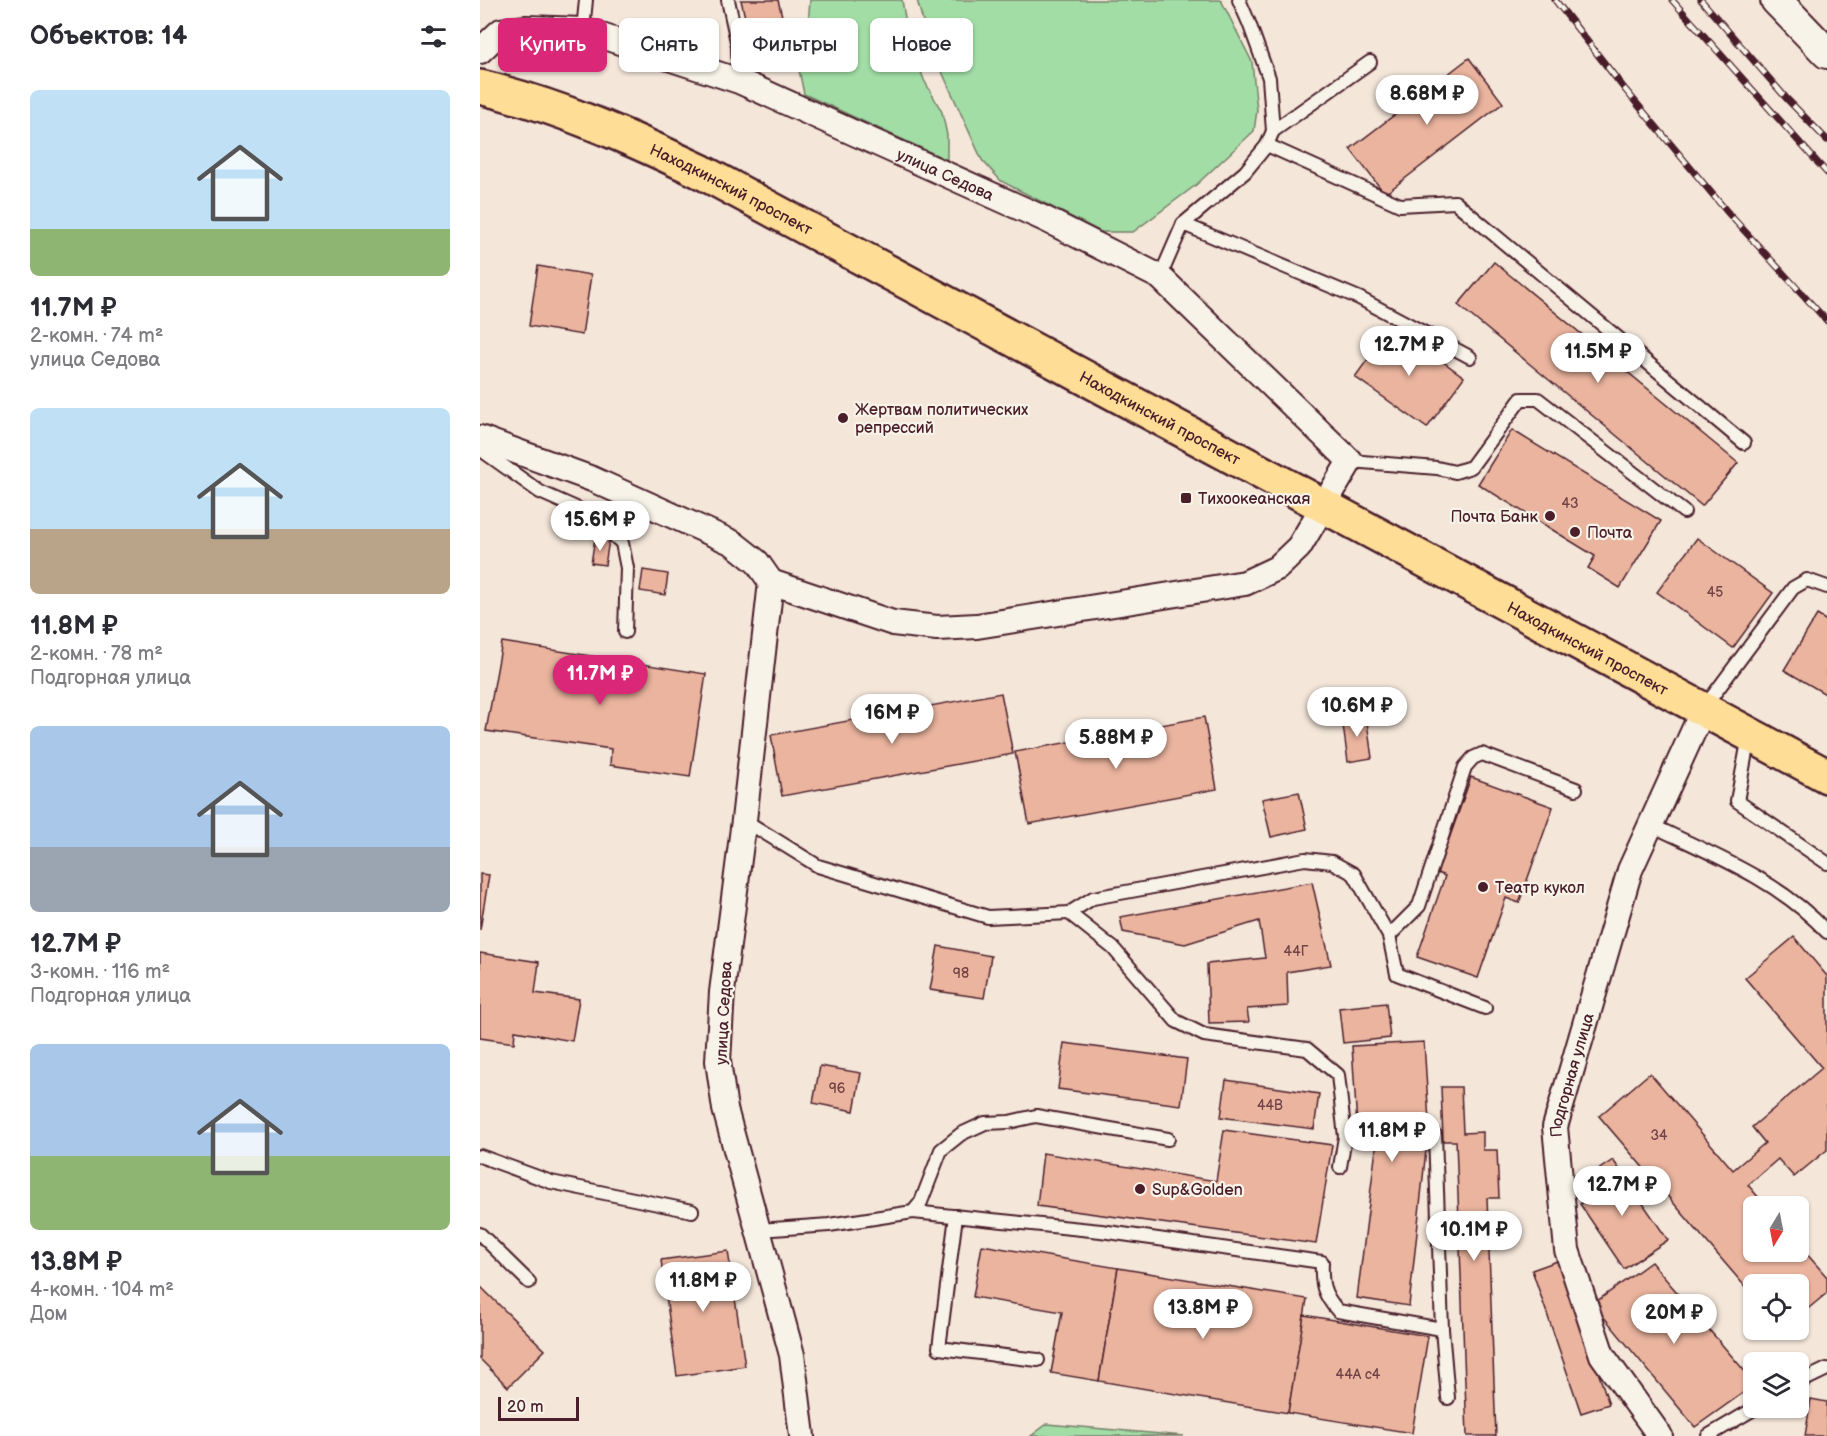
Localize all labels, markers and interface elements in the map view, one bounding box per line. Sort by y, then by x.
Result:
chip: Купить [498,18,607,72]
chip: Снять [619,18,719,72]
chip: Фильтры [731,18,858,72]
chip: Новое [870,18,973,72]
icon: filters [417,20,450,53]
text: Объектов: 14 [30,21,187,52]
pin: 8.68M ₽ [1372,75,1482,126]
text: 8.68M ₽ [1390,82,1464,106]
icon: home [186,129,294,237]
street label: Находкинский проспект [646,141,816,240]
street label: улица Седова [894,145,997,206]
text: 11.7M ₽ [30,293,117,324]
text: 2-комн. · 74 m² [30,324,163,348]
pin: 12.7M ₽ [1354,326,1464,377]
text: 12.7M ₽ [1374,333,1444,357]
pin: 11.5M ₽ [1543,333,1653,384]
text: 11.5M ₽ [1564,340,1632,364]
text: улица Седова [30,348,160,372]
street label: Находкинский проспект [1076,368,1244,470]
place label: Жертвам политических репрессий [855,401,1028,438]
marker: Жертвам политических репрессий [836,411,850,425]
icon: home [186,447,294,555]
place label: Тихоокеанская [1198,490,1310,509]
marker: Тихоокеанская [1179,491,1193,505]
house number: 43 [1561,495,1579,512]
pin: 15.6M ₽ [545,501,655,552]
text: 15.6M ₽ [565,508,635,532]
place label: Почта Банк [1450,508,1538,527]
marker: Почта Банк [1543,509,1557,523]
place label: Почта [1587,524,1633,543]
marker: Почта [1568,525,1582,539]
house number: 45 [1707,584,1723,601]
street label: Находкинский проспект [1503,599,1672,701]
text: 11.8M ₽ [30,611,118,642]
text: 2-комн. · 78 m² [30,642,163,666]
pin: 11.7M ₽ [545,655,655,706]
text: 11.7M ₽ [567,662,633,686]
text: Подгорная улица [30,666,191,690]
pin: 10.6M ₽ [1302,687,1412,738]
pin: 16M ₽ [850,694,934,745]
text: 10.6M ₽ [1321,694,1393,718]
text: 16M ₽ [865,701,919,725]
pin: 5.88M ₽ [1061,719,1171,770]
text: 5.88M ₽ [1079,726,1153,750]
icon: home [186,765,294,873]
place label: Театр кукол [1495,879,1585,898]
marker: Театр кукол [1476,880,1490,894]
text: 12.7M ₽ [30,929,121,960]
house number: 44Г [1284,943,1309,960]
text: 3-комн. · 116 m² [30,960,170,984]
street label: улица Седова [712,960,737,1066]
house number: 98 [953,965,969,982]
text: Подгорная улица [30,984,191,1008]
street label: Подгорная улица [1547,1010,1599,1138]
house number: 96 [829,1080,846,1097]
icon: home [186,1083,294,1191]
house number: 44В [1257,1097,1283,1114]
pin: 11.8M ₽ [1337,1112,1447,1163]
text: 11.8M ₽ [1358,1119,1426,1143]
house number: 34 [1650,1127,1668,1144]
pin: 12.7M ₽ [1567,1166,1677,1217]
text: 12.7M ₽ [1587,1173,1657,1197]
place label: Sup&Golden [1152,1181,1243,1200]
marker: Sup&Golden [1133,1182,1147,1196]
north arrow [1743,1196,1809,1262]
map controls [1743,1196,1809,1418]
pin: 10.1M ₽ [1419,1211,1529,1262]
text: 10.1M ₽ [1440,1218,1508,1242]
text: 13.8M ₽ [30,1247,122,1278]
pin: 11.8M ₽ [648,1262,758,1313]
text: 11.8M ₽ [669,1269,737,1293]
button: locate [1743,1274,1809,1340]
text: 4-комн. · 104 m² [30,1278,174,1302]
pin: 13.8M ₽ [1148,1289,1258,1340]
pin: 20M ₽ [1632,1294,1716,1345]
text: 13.8M ₽ [1168,1296,1238,1320]
text: 20M ₽ [1645,1301,1703,1325]
text: Дом [30,1302,68,1326]
button: layers [1743,1352,1809,1418]
house number: 44А с4 [1336,1366,1381,1383]
scale bar [498,1394,579,1422]
text: 20 m [507,1398,543,1417]

